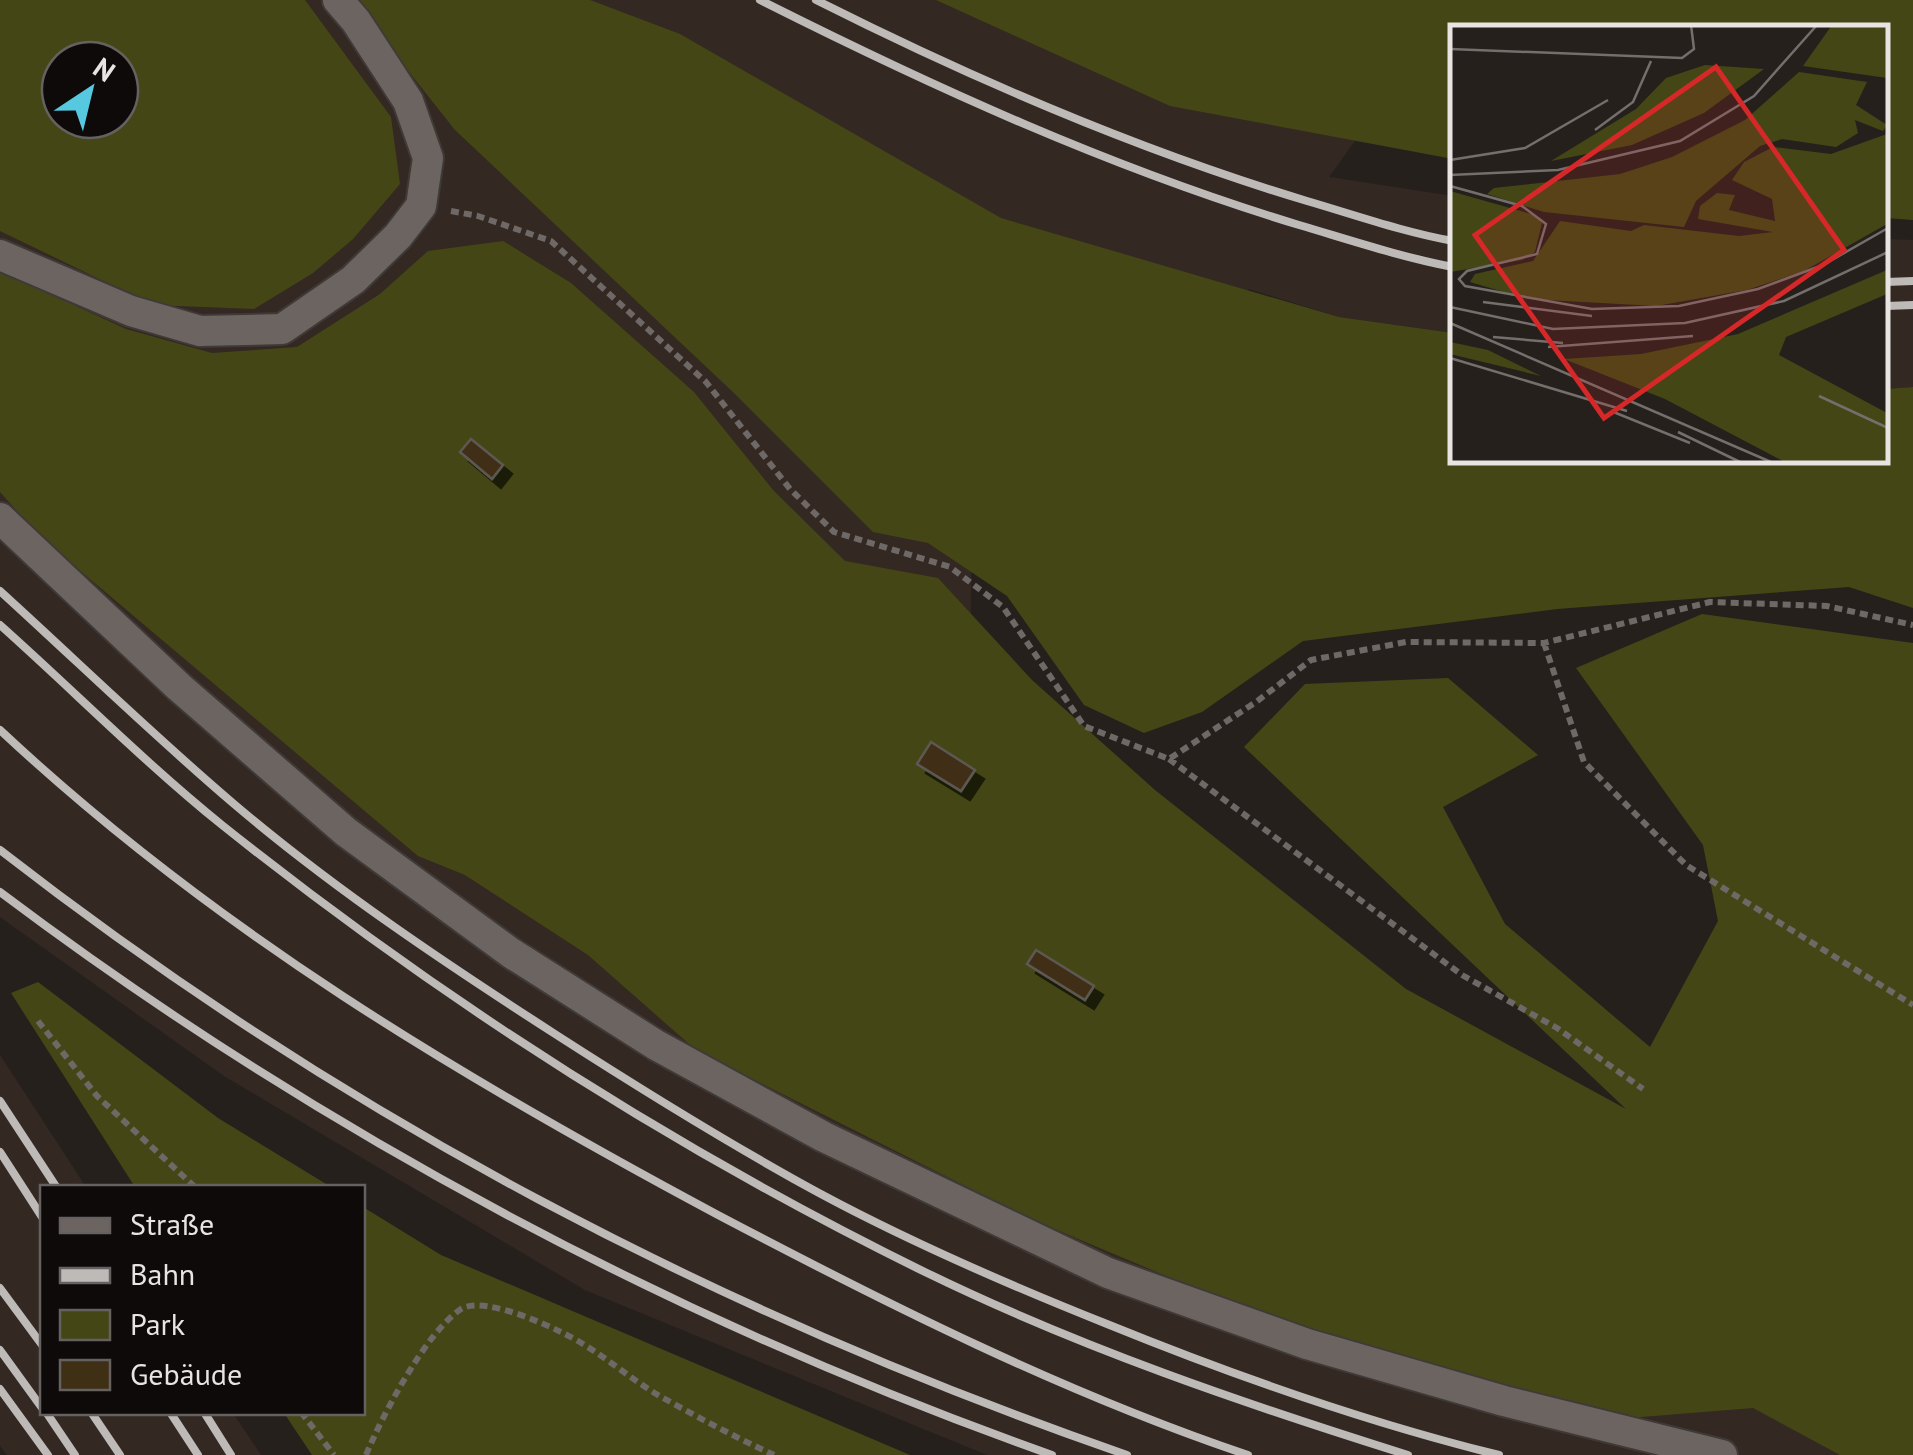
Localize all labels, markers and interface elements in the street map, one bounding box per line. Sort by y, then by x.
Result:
inset map [1450,25,1888,462]
north arrow [40,40,140,140]
text: N [86,49,123,90]
legend [40,1185,365,1415]
text: Straße [130,1204,214,1243]
text: Bahn [130,1254,195,1293]
text: Park [130,1304,186,1343]
text: Gebäude [130,1354,242,1393]

